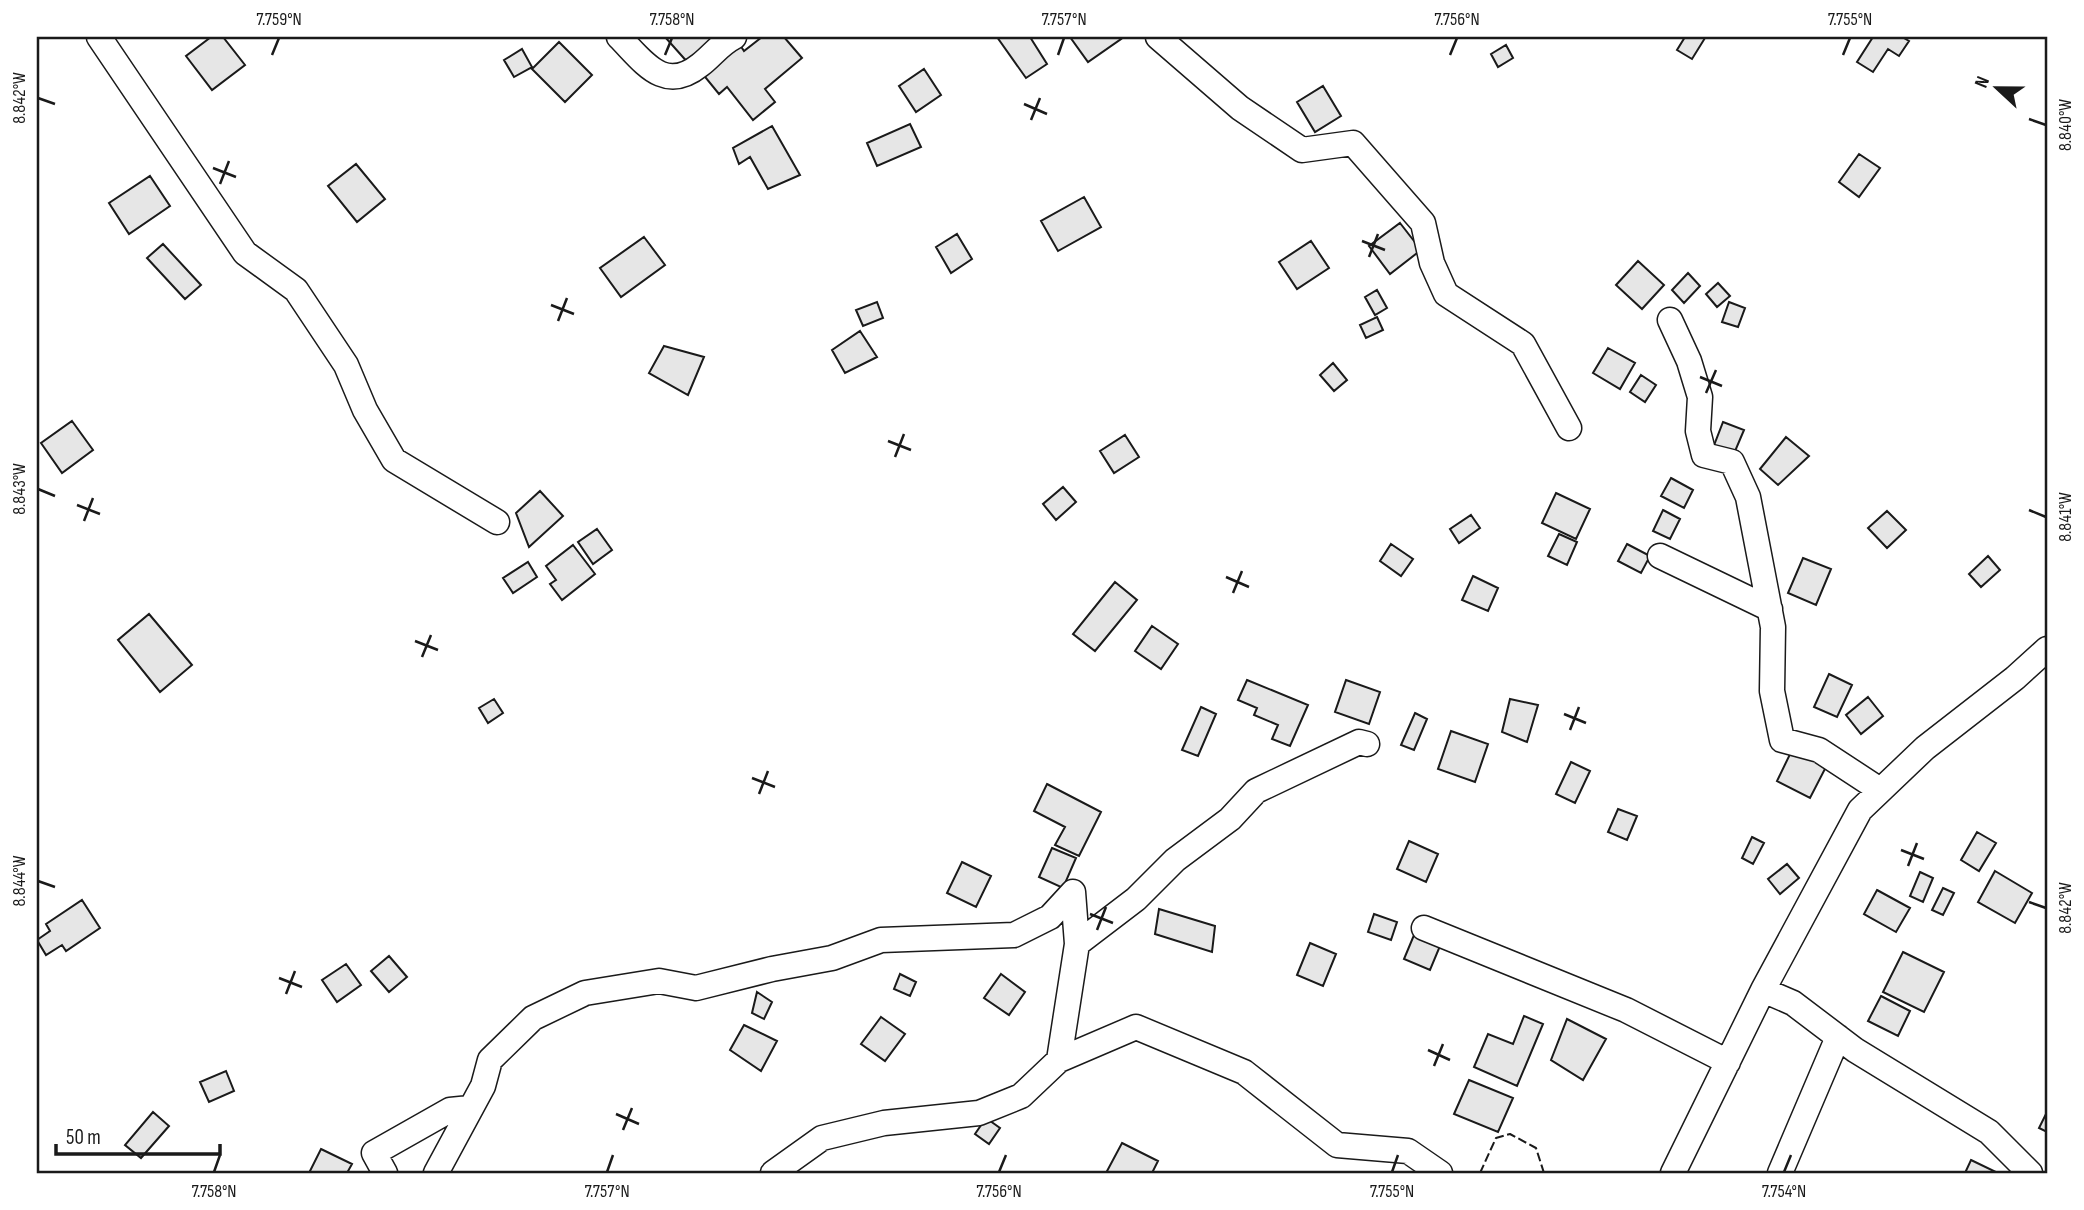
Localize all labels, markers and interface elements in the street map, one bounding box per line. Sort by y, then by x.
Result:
text: 7.759°N [256,9,302,30]
text: 7.758°N [649,9,695,30]
text: 7.757°N [1041,9,1087,30]
text: 7.756°N [1434,9,1480,30]
text: 7.755°N [1828,9,1872,30]
north arrow [1962,52,2032,122]
text: 8.842°W [9,72,30,124]
text: N [1970,73,1995,91]
text: 8.840°W [2055,99,2076,151]
text: 8.843°W [9,463,30,515]
text: 8.841°W [2055,492,2076,542]
text: 8.844°W [9,855,30,906]
text: 8.842°W [2055,882,2076,934]
scale bar [56,1112,220,1156]
text: 50 m [66,1125,101,1150]
text: 7.758°N [191,1181,237,1202]
text: 7.757°N [584,1181,630,1202]
text: 7.756°N [976,1181,1022,1202]
text: 7.755°N [1370,1181,1414,1202]
text: 7.754°N [1762,1181,1806,1202]

